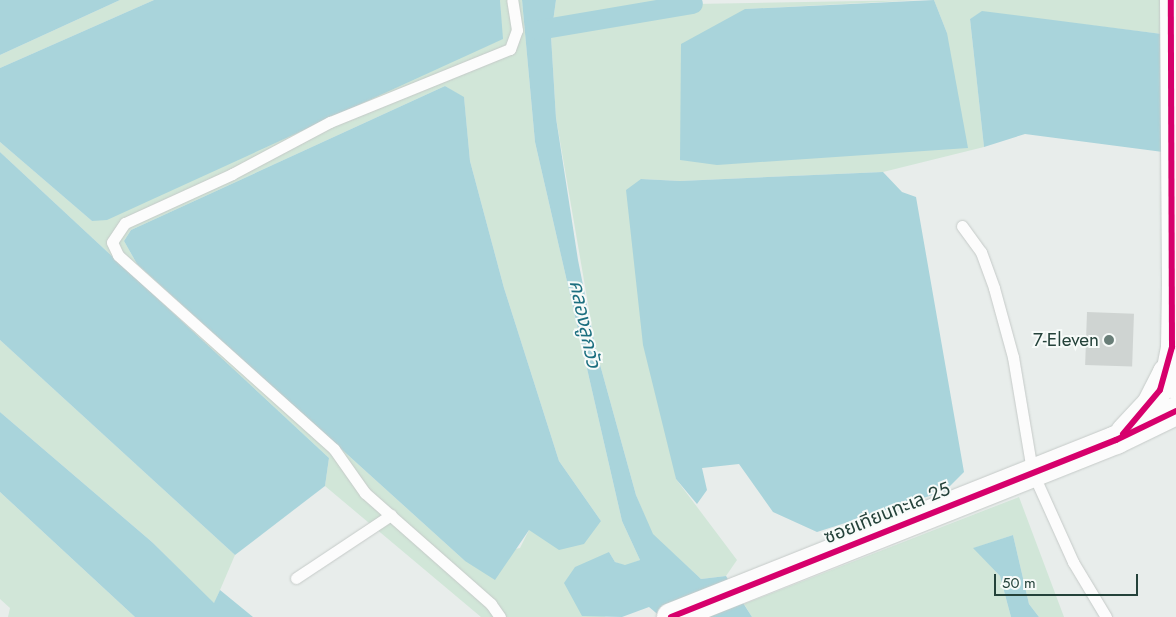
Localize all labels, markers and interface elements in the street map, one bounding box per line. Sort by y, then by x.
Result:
water label: คลองลูกวัว [564,278,606,370]
place label: 7-Eleven [1033,329,1099,351]
marker: 7-Eleven [1103,334,1115,346]
street label: ซอยเทียนทะเล 25 [820,477,954,549]
scale bar [996,564,1140,596]
text: 50 m [1002,572,1036,594]

